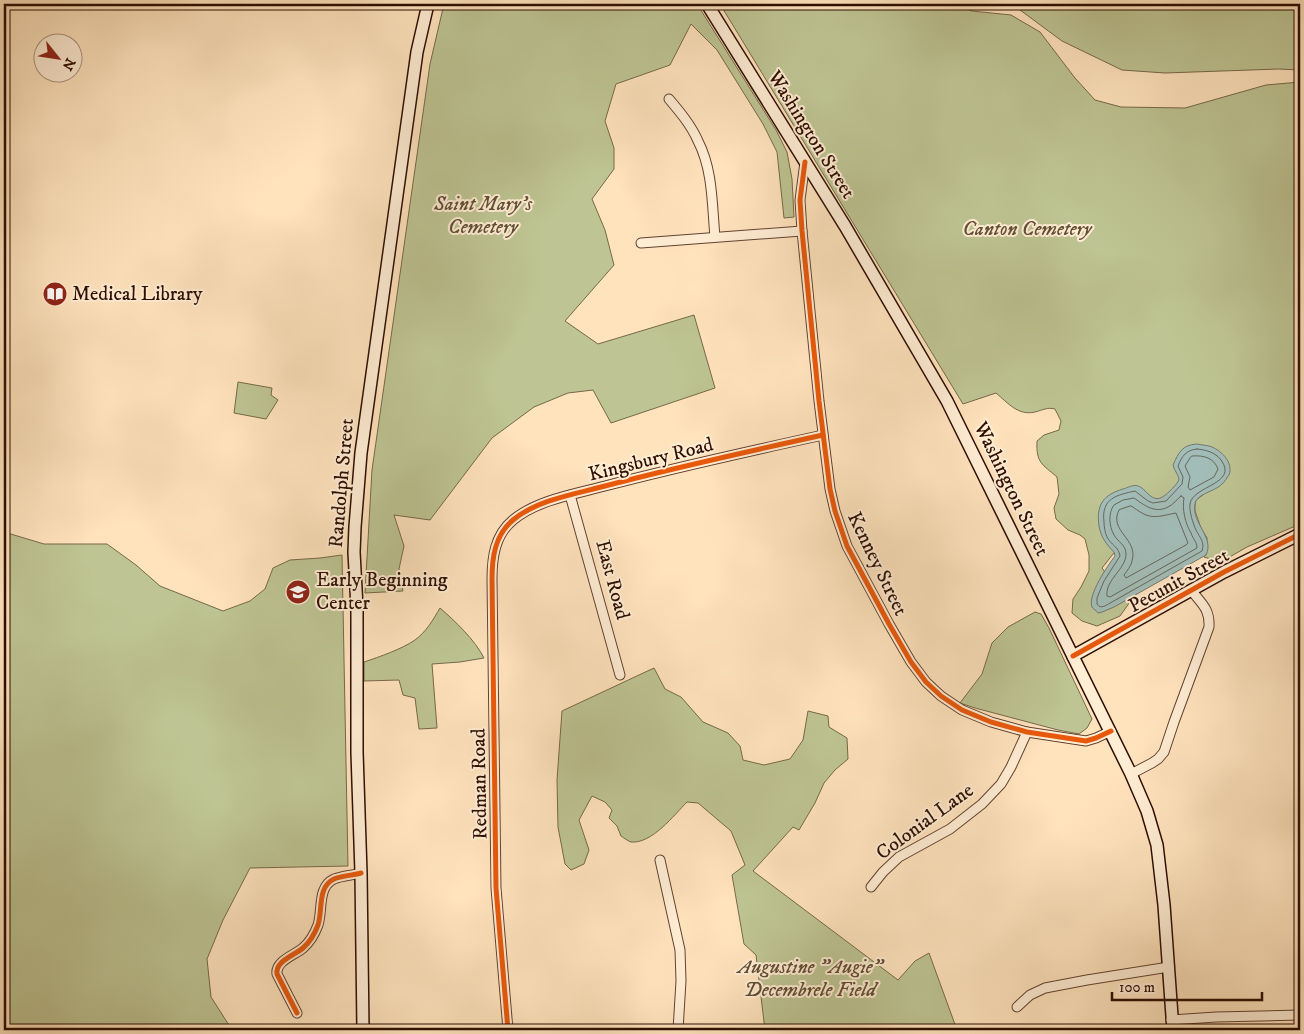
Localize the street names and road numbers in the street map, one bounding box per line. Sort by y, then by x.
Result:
street label: Washington Street [761,65,860,204]
street label: Randolph Street [324,417,360,549]
street label: Washington Street [967,417,1054,560]
street label: Kingsbury Road [586,432,716,488]
street label: Kenney Street [841,508,913,620]
street label: East Road [589,537,635,623]
street label: Pecunit Street [1124,543,1234,619]
street label: Redman Road [467,728,493,840]
street label: Colonial Lane [871,778,979,866]

